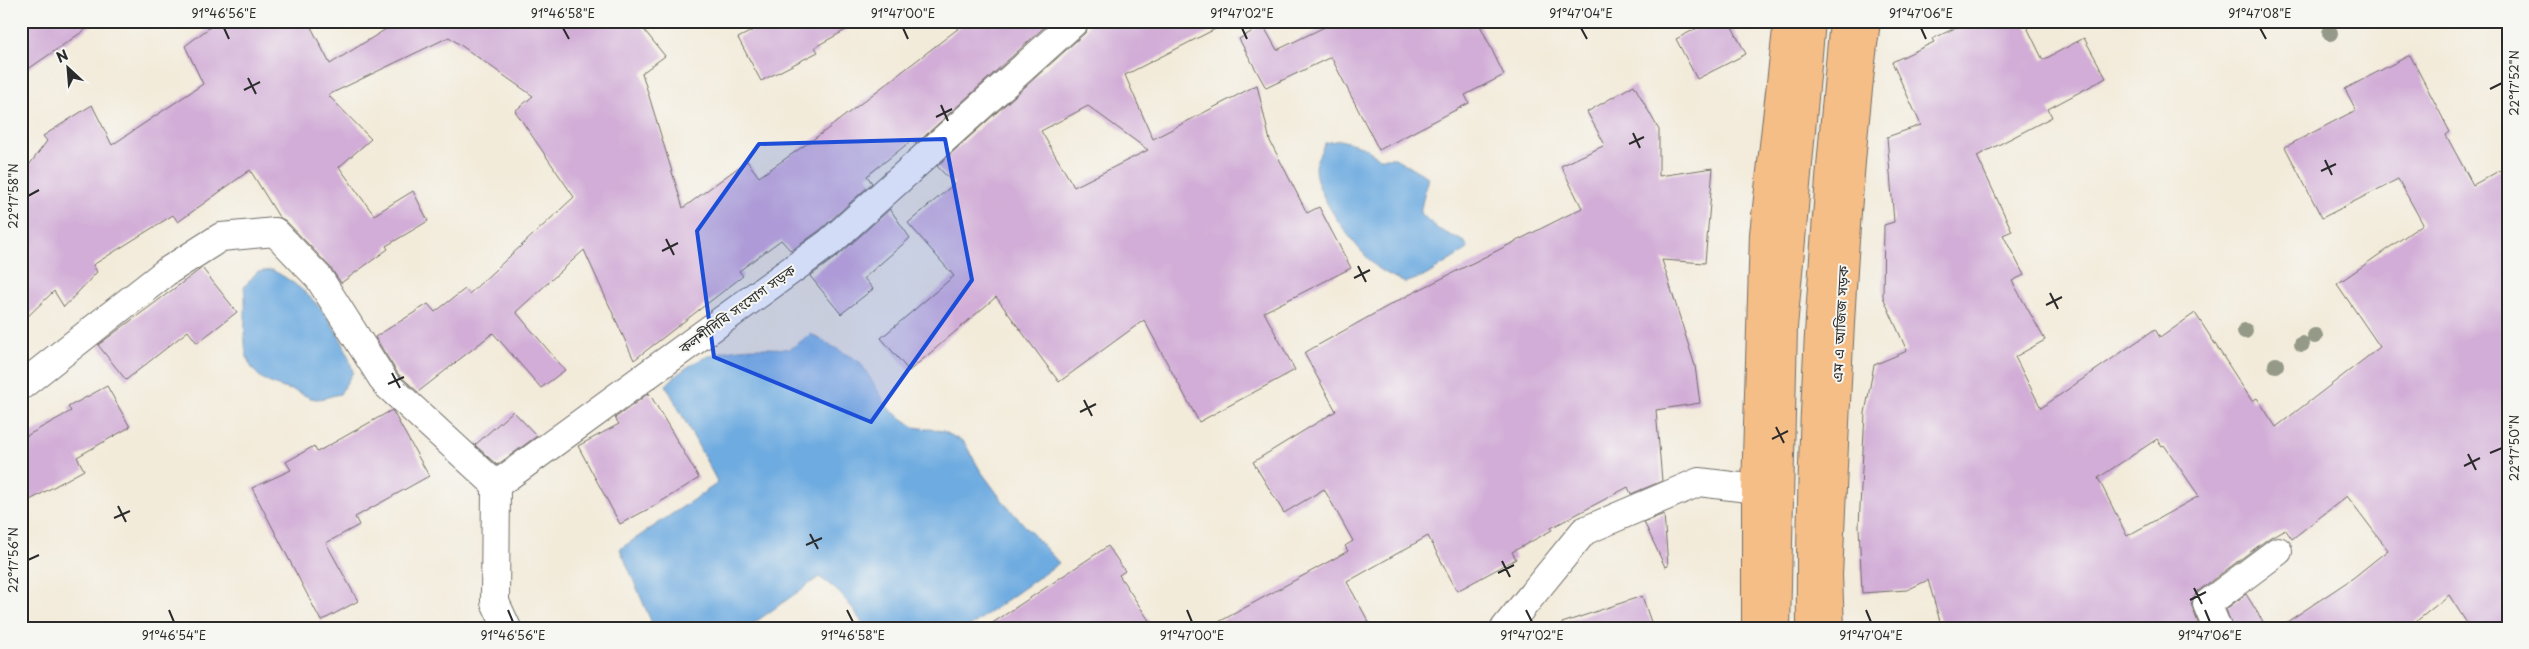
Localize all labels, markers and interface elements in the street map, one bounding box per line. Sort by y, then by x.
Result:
text: 91°46'56"E [192,4,256,22]
text: 91°46'58"E [531,4,595,22]
text: 91°47'00"E [871,4,935,22]
text: 91°47'02"E [1210,4,1274,22]
text: 91°47'04"E [1549,4,1613,22]
text: 91°47'06"E [1889,4,1953,22]
text: 91°47'08"E [2228,4,2292,22]
north arrow [42,42,92,92]
text: N [52,44,72,68]
text: 22°17'52"N [2505,50,2523,116]
text: 22°17'58"N [4,163,22,229]
street label: কলশীদিঘি সংযোগ সড়ক [674,259,800,359]
street label: এম এ আজিজ সড়ক [1826,264,1854,383]
text: 22°17'50"N [2505,415,2523,481]
text: 22°17'56"N [4,527,22,593]
text: 91°46'54"E [142,626,206,644]
text: 91°46'56"E [481,626,545,644]
text: 91°46'58"E [821,626,885,644]
text: 91°47'00"E [1160,626,1224,644]
text: 91°47'02"E [1500,626,1564,644]
text: 91°47'04"E [1839,626,1903,644]
text: 91°47'06"E [2178,626,2242,644]

